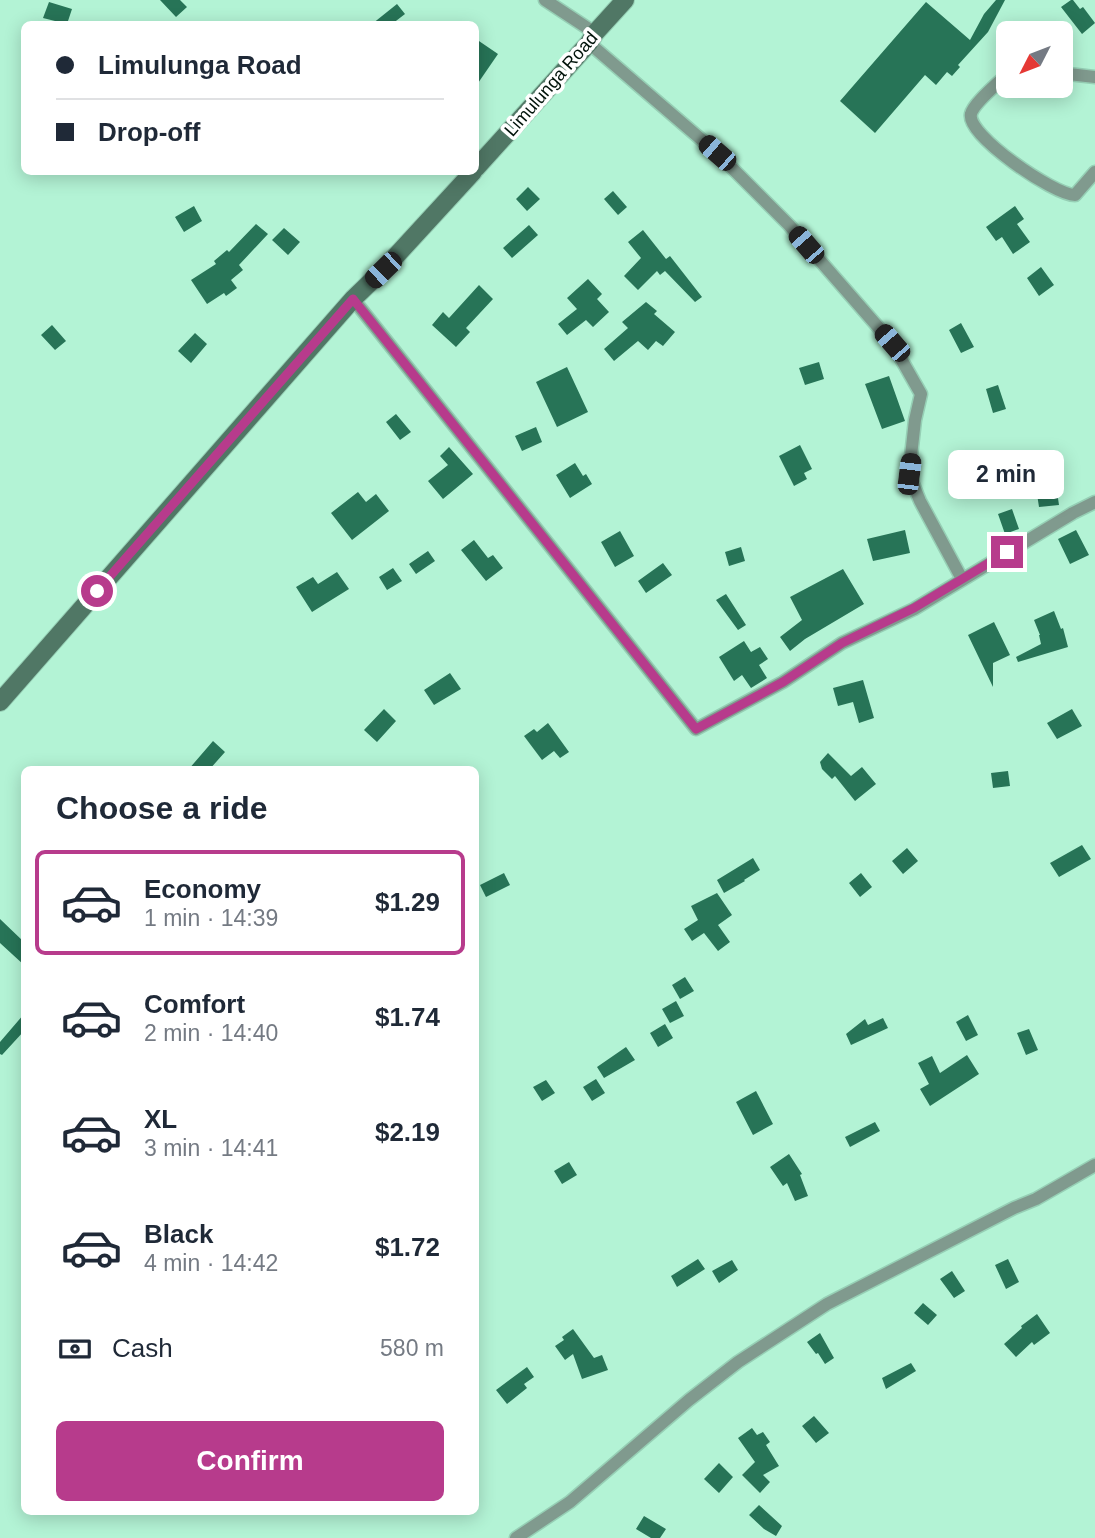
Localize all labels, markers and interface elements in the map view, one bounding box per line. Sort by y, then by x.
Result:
north arrow [996,21,1073,98]
map controls [996,21,1073,98]
street label: Limulunga Road [500,28,602,140]
text: Limulunga Road [98,50,302,80]
text: Drop-off [98,117,201,147]
car [695,131,740,175]
car [785,222,828,268]
car [361,248,406,292]
car [871,320,914,366]
callout: 2 min [949,450,1065,500]
car [897,452,922,496]
text: 2 min [976,461,1036,487]
route end [991,536,1023,568]
route start [81,575,113,607]
text: Choose a ride [56,790,268,826]
icon: car [60,871,123,934]
text: Economy [144,874,261,904]
text: $1.29 [375,887,440,917]
text: 1 min · 14:39 [144,905,278,931]
icon: car [60,986,123,1049]
text: Comfort [144,989,245,1019]
text: $1.74 [375,1002,440,1032]
text: 2 min · 14:40 [144,1020,278,1046]
icon: car [60,1101,123,1164]
text: XL [144,1104,177,1134]
text: $2.19 [375,1117,440,1147]
text: 3 min · 14:41 [144,1135,278,1161]
icon: car [60,1216,123,1279]
text: Black [144,1219,213,1249]
text: $1.72 [375,1232,440,1262]
text: 4 min · 14:42 [144,1250,278,1276]
icon: cash [56,1330,94,1368]
text: Cash [112,1333,173,1363]
text: 580 m [380,1335,444,1361]
button: Confirm [56,1421,444,1501]

